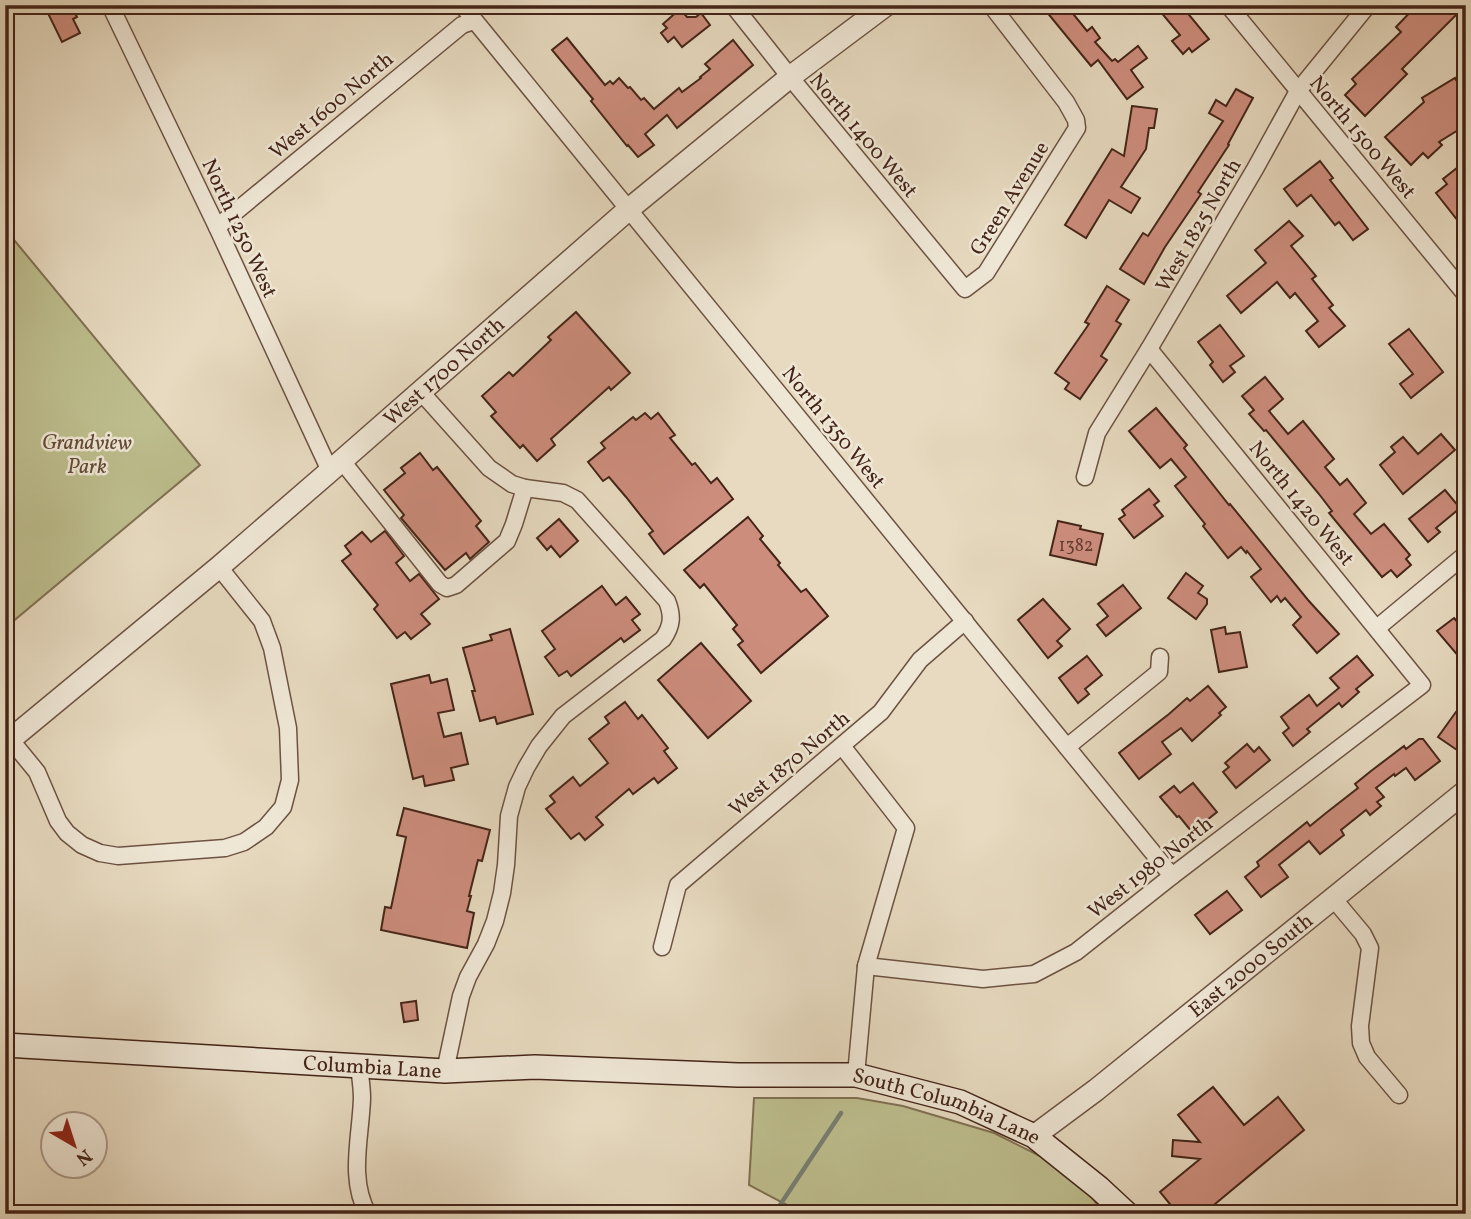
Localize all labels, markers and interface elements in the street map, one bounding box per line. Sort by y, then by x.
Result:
street label: West 1600 North [264,46,400,167]
street label: North 1400 West [802,67,924,205]
street label: North 1500 West [1302,70,1422,206]
street label: Green Avenue [964,136,1057,261]
street label: North 1250 West [194,154,284,303]
street label: West 1825 North [1149,154,1249,298]
street label: West 1700 North [378,311,512,434]
street label: North 1350 West [774,360,891,495]
park label: Grandview Park [42,429,132,482]
street label: North 1420 West [1241,435,1360,573]
house number: 1382 [1058,534,1094,559]
street label: West 1870 North [723,705,857,824]
street label: West 1980 North [1082,810,1220,926]
street label: East 2000 South [1183,907,1320,1025]
street label: Columbia Lane [302,1050,442,1087]
street label: South Columbia Lane [849,1062,1047,1152]
north arrow [38,1110,108,1180]
text: N [70,1142,97,1171]

